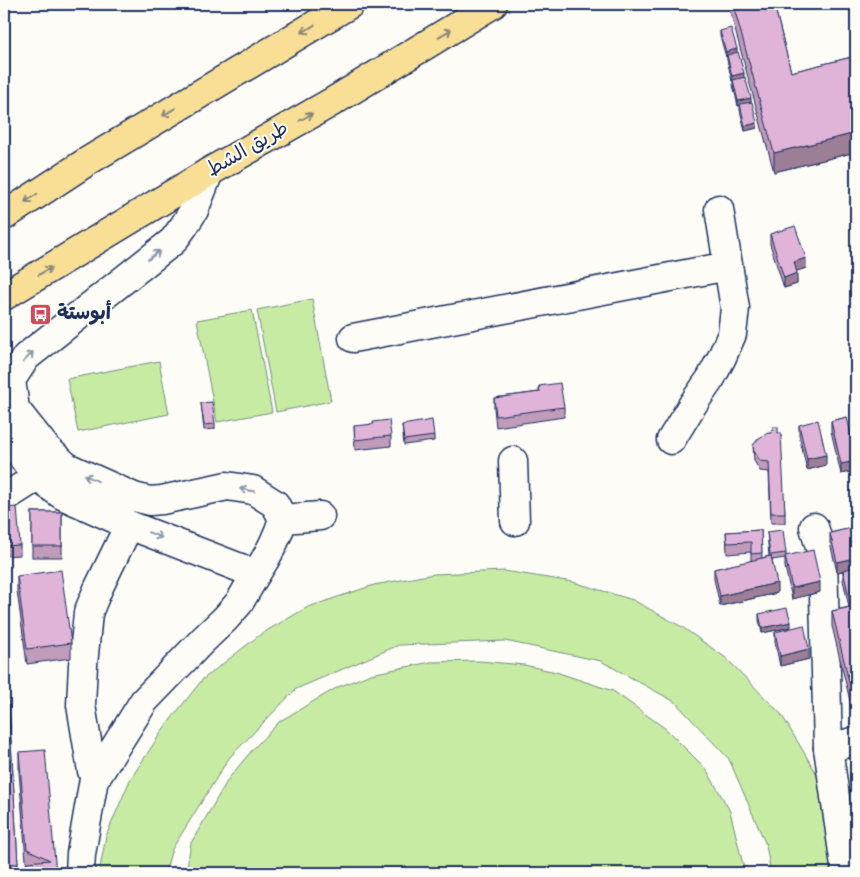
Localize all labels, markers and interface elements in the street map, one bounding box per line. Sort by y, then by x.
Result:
one-way arrow [302,24,316,34]
one-way arrow [438,28,452,38]
one-way arrow [162,108,176,118]
one-way arrow [298,112,313,121]
street label: طريق الشط [202,115,294,185]
one-way arrow [24,193,38,203]
one-way arrow [148,250,161,261]
one-way arrow [38,265,52,275]
place label: أبوستة [57,300,112,329]
bus stop icon: أبوستة [29,302,53,326]
one-way arrow [22,351,34,363]
one-way arrow [84,472,99,482]
one-way arrow [239,484,255,494]
one-way arrow [147,531,162,541]

